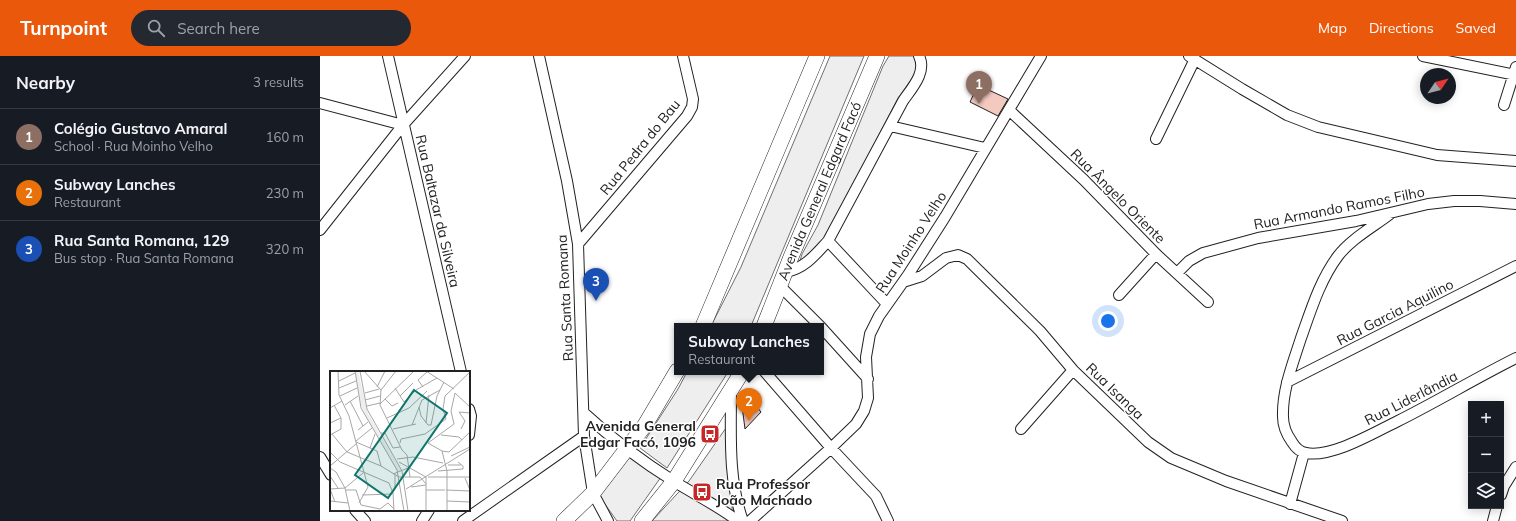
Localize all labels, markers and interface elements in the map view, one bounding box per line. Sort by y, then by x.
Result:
search box [131,10,411,46]
text: Turnpoint [20,16,107,40]
icon: search [145,17,167,39]
text: Search here [177,19,260,38]
text: Map [1318,19,1347,37]
text: Directions [1369,19,1434,37]
text: Saved [1456,19,1496,37]
north arrow [1420,68,1456,104]
pin: 1 [966,71,992,104]
text: Nearby [16,72,75,93]
text: 3 results [253,74,304,90]
street label: Rua Pedra do Bau [596,96,684,198]
street label: Avenida General Edgard Facó [774,99,865,283]
text: Colégio Gustavo Amaral [54,119,227,138]
text: 1 [25,129,33,145]
text: 160 m [266,129,304,145]
street label: Rua Baltazar da Silveira [412,133,464,289]
text: School · Rua Moinho Velho [54,138,213,154]
street label: Rua Ângelo Oriente [1067,145,1169,247]
text: Subway Lanches [54,175,175,194]
street label: Rua Armando Ramos Filho [1252,183,1426,233]
text: 2 [25,185,33,201]
text: 230 m [266,185,304,201]
street label: Rua Moinho Velho [872,188,950,296]
text: Restaurant [54,194,121,210]
text: Rua Santa Romana, 129 [54,231,229,250]
street label: Rua Santa Romana [553,234,577,362]
text: 3 [25,241,33,257]
text: 320 m [266,241,304,257]
text: Bus stop · Rua Santa Romana [54,250,234,266]
pin: 3 [583,268,609,301]
street label: Rua Garcia Aquilino [1334,275,1456,349]
your location [1098,311,1118,331]
popup [674,323,824,375]
text: Subway Lanches [688,332,810,351]
text: Restaurant [688,351,755,367]
street label: Rua Isanga [1082,359,1148,423]
street label: Rua Liderlândia [1361,367,1461,429]
inset map [330,371,470,511]
pin: 2 [736,388,762,421]
map controls [1468,401,1504,509]
button: + [1468,401,1504,437]
place label: Avenida General Edgar Facó, 1096 [580,417,696,451]
bus stop icon: Avenida General Edgar Facó, 1096 [699,423,721,445]
button: − [1468,437,1504,473]
button: layers [1468,473,1504,509]
place label: Rua Professor João Machado [716,475,812,509]
bus stop icon: Rua Professor João Machado [691,481,713,503]

